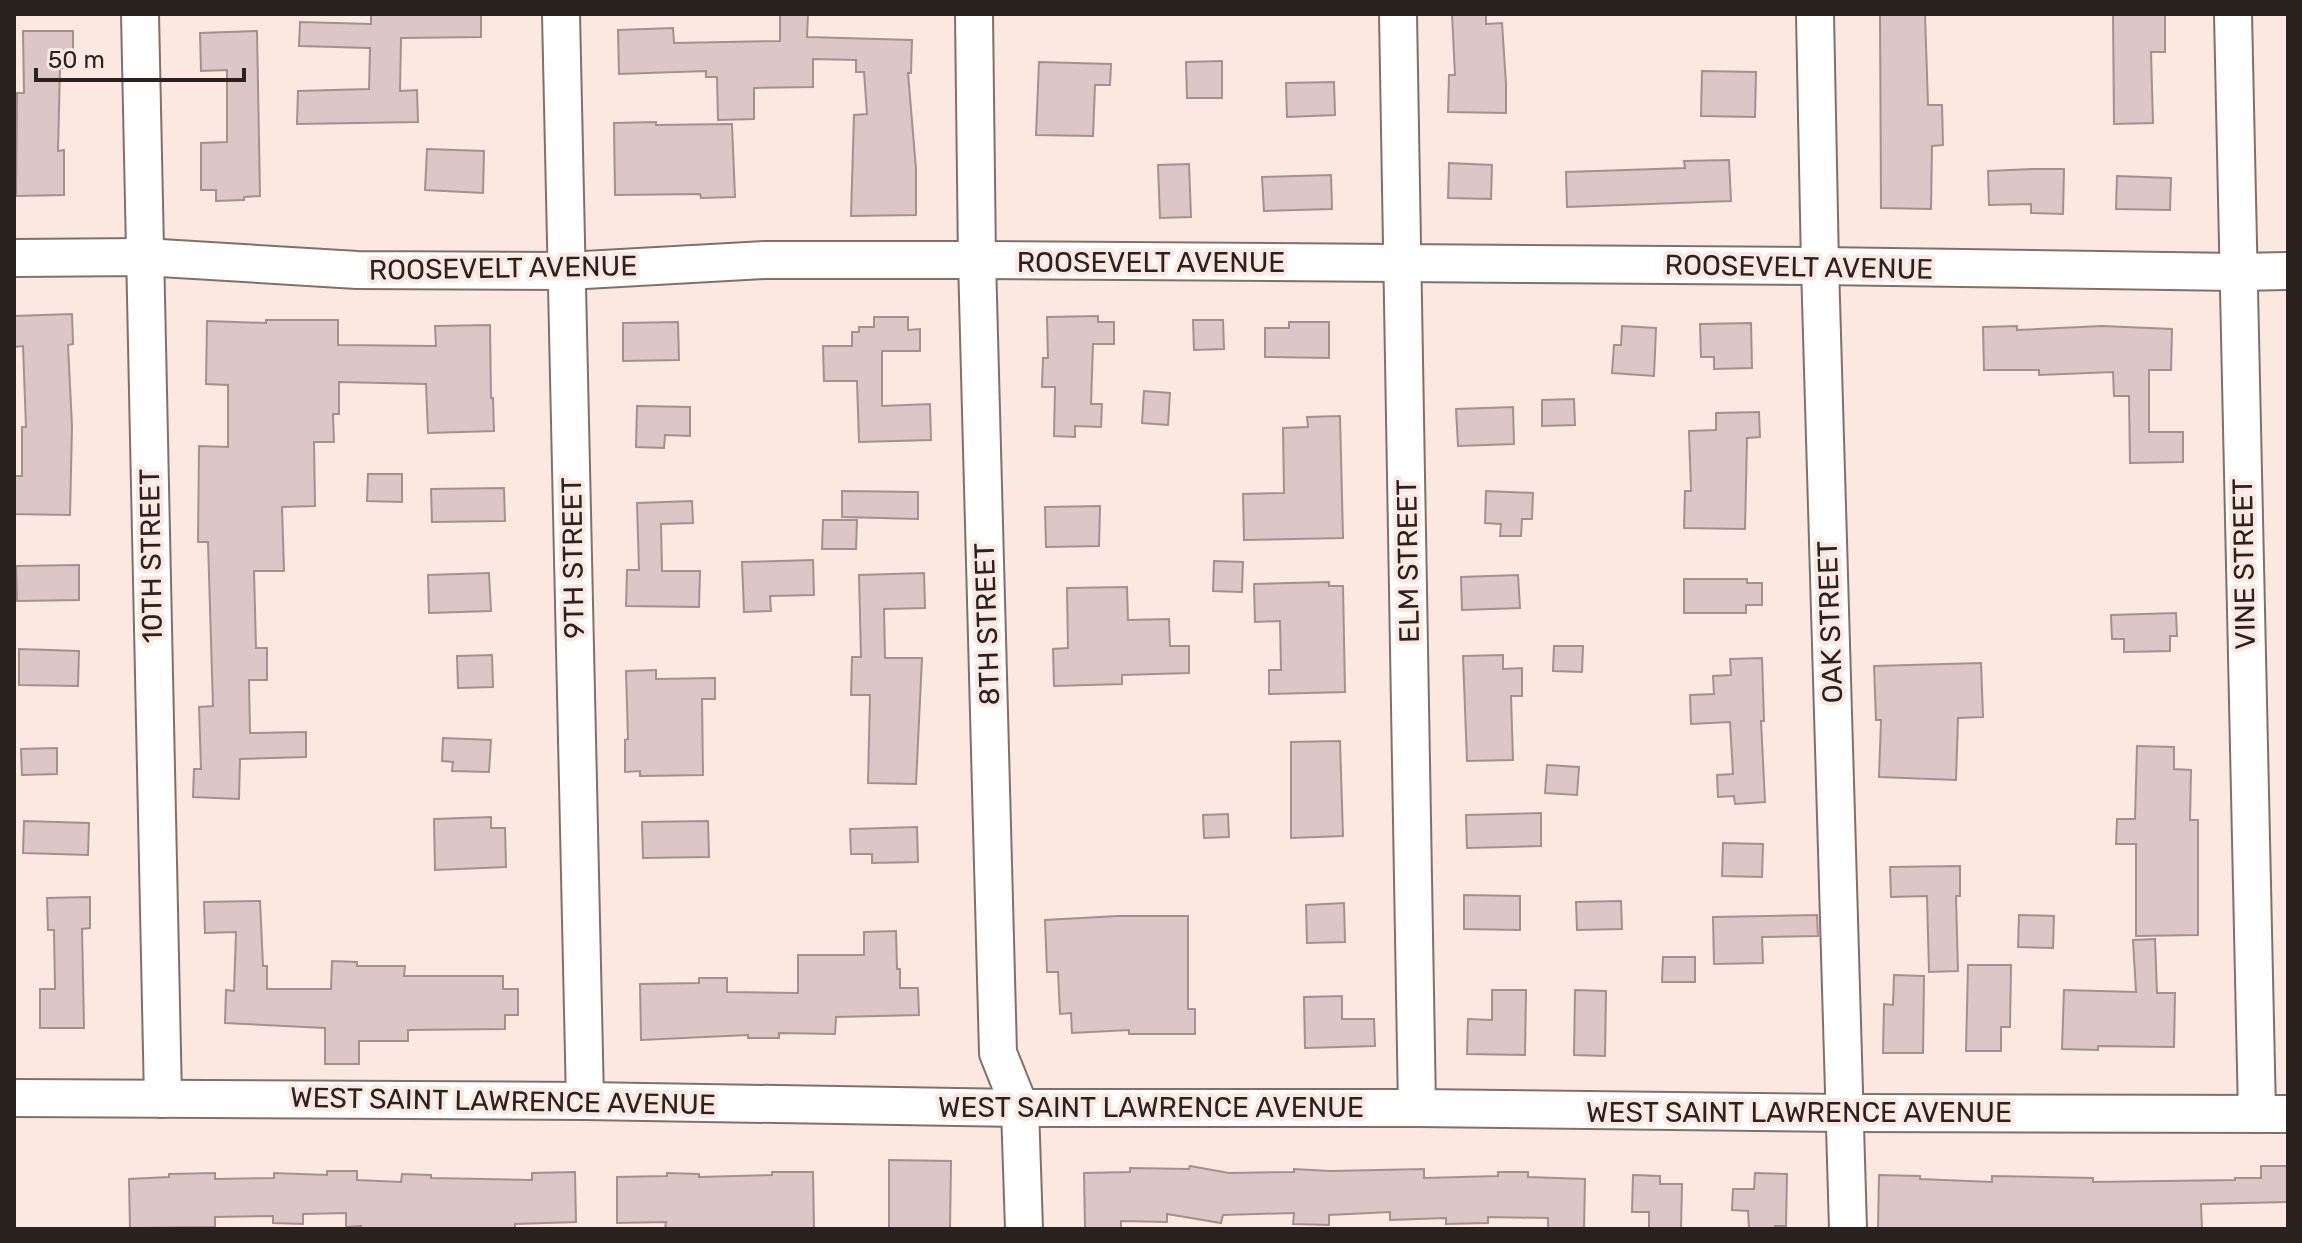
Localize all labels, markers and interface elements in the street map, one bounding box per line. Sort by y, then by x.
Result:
scale bar [36,32,244,82]
text: 50 m [48,46,105,74]
street label: ROOSEVELT AVENUE [1017,246,1285,279]
street label: ROOSEVELT AVENUE [1664,248,1934,286]
street label: ROOSEVELT AVENUE [368,249,638,287]
street label: 10TH STREET [133,468,169,644]
street label: 9TH STREET [555,477,591,639]
street label: VINE STREET [2226,478,2262,650]
street label: ELM STREET [1390,479,1426,643]
street label: OAK STREET [1811,540,1849,704]
street label: 8TH STREET [968,542,1006,706]
street label: WEST SAINT LAWRENCE AVENUE [290,1081,716,1121]
street label: WEST SAINT LAWRENCE AVENUE [938,1091,1364,1124]
street label: WEST SAINT LAWRENCE AVENUE [1586,1096,2012,1129]

